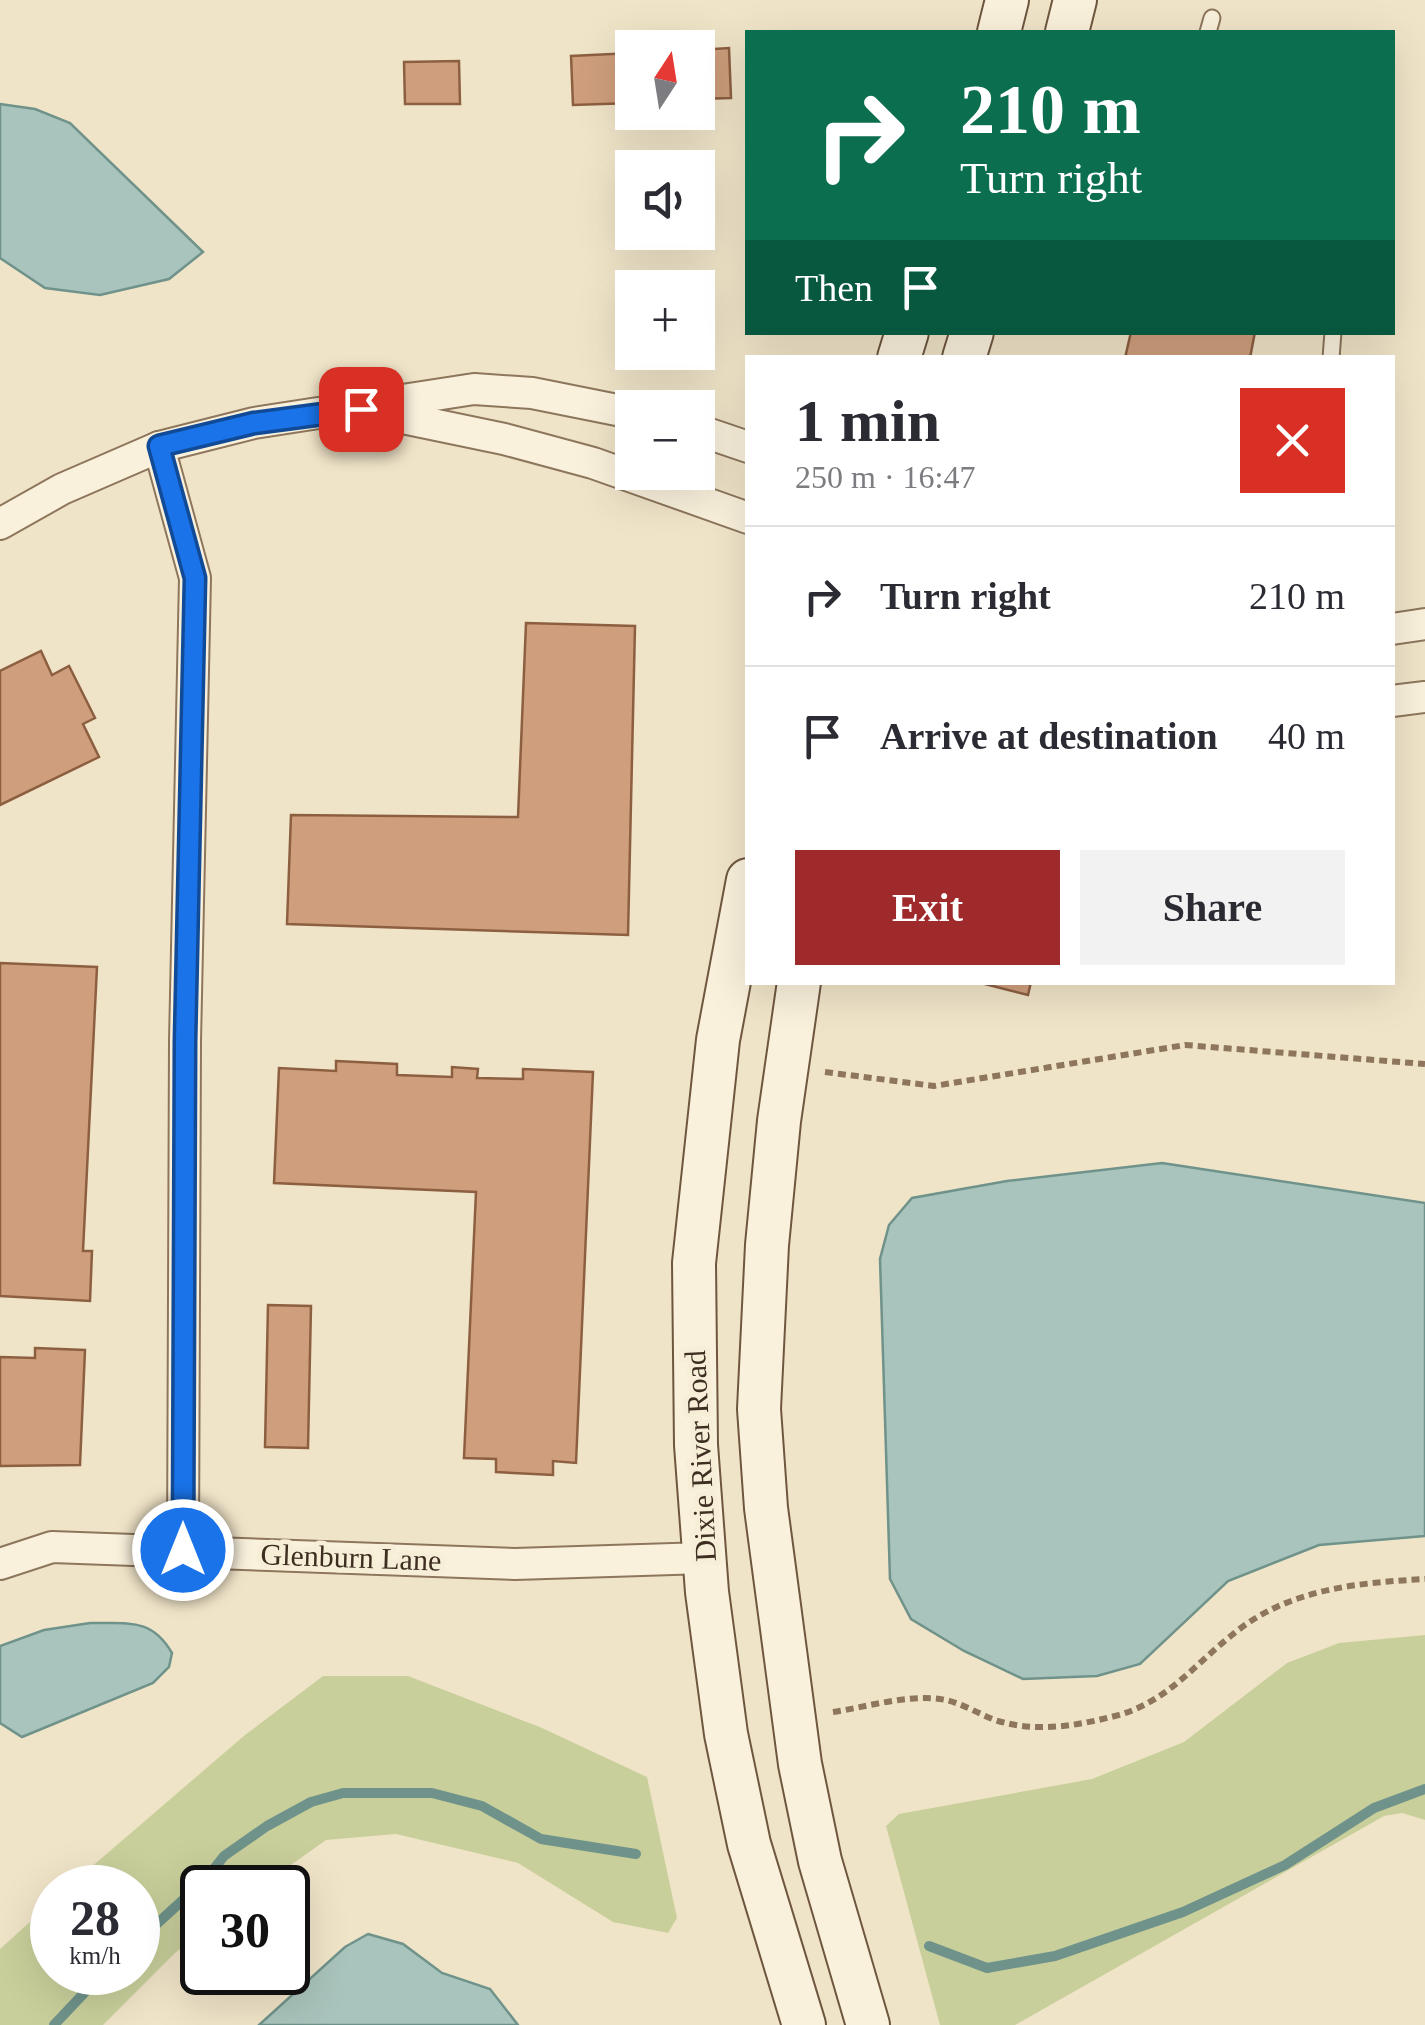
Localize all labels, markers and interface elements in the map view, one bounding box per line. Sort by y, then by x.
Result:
north arrow [615,30,715,130]
map controls [615,30,715,490]
icon: right [795,70,925,200]
text: 210 m [960,71,1141,148]
button: sound [615,150,715,250]
text: Turn right [960,153,1142,203]
icon: arrive [893,260,948,315]
text: Then [795,267,873,309]
button: + [615,270,715,370]
pin [319,367,404,452]
icon: arrive [334,382,389,437]
text: 1 min [795,388,940,454]
button: close [1240,388,1345,493]
button: − [615,390,715,490]
text: 250 m · 16:47 [795,459,975,495]
icon: right [795,569,850,624]
text: Turn right [880,575,1051,617]
text: 210 m [1249,575,1345,617]
icon: arrive [795,709,850,764]
text: Arrive at destination [880,715,1218,757]
text: 40 m [1268,715,1345,757]
button: Exit [795,850,1060,965]
button: Share [1080,850,1345,965]
street label: Dixie River Road [678,1349,722,1563]
position arrow [131,1498,235,1602]
street label: Glenburn Lane [260,1537,442,1577]
speed limit sign: 30 [180,1865,310,1995]
text: 28 [70,1890,120,1946]
text: km/h [69,1942,121,1969]

